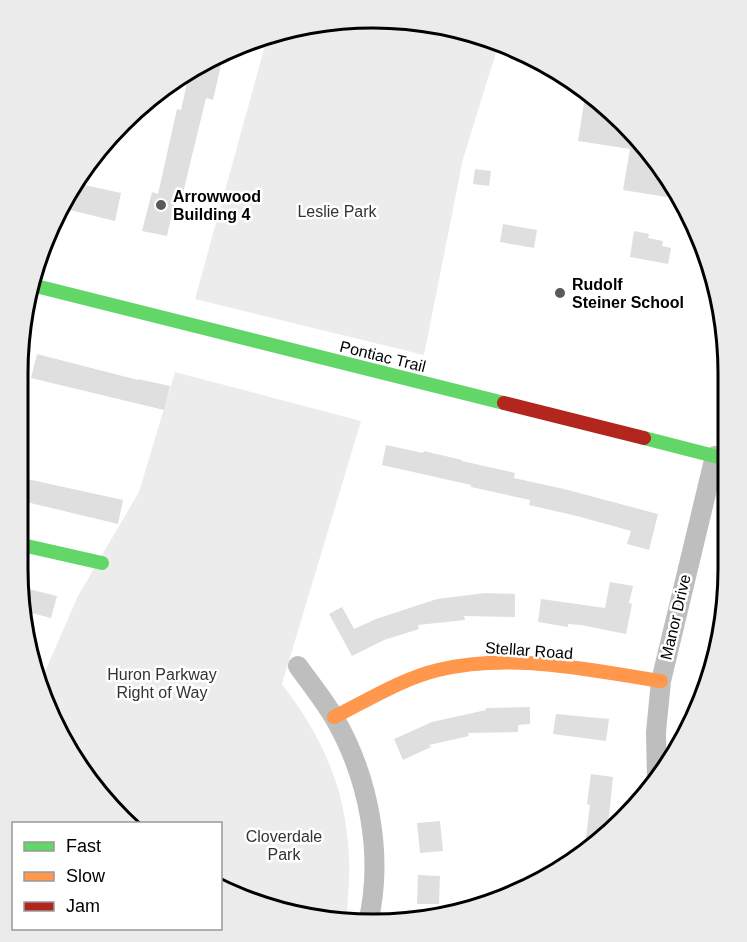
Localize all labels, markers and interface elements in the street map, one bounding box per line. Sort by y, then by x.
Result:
place label: Arrowwood Building 4 [173,188,261,223]
marker: Arrowwood Building 4 [154,198,168,212]
park label: Leslie Park [297,203,378,220]
place label: Rudolf Steiner School [572,276,684,311]
marker: Rudolf Steiner School [553,286,567,300]
street label: Pontiac Trail [338,338,428,375]
street label: Manor Drive [657,573,694,661]
street label: Stellar Road [484,639,573,662]
park label: Huron Parkway Right of Way [107,666,217,701]
legend [12,822,222,930]
park label: Cloverdale Park [246,828,322,863]
text: Fast [66,836,101,856]
text: Slow [66,866,106,886]
text: Jam [66,896,100,916]

